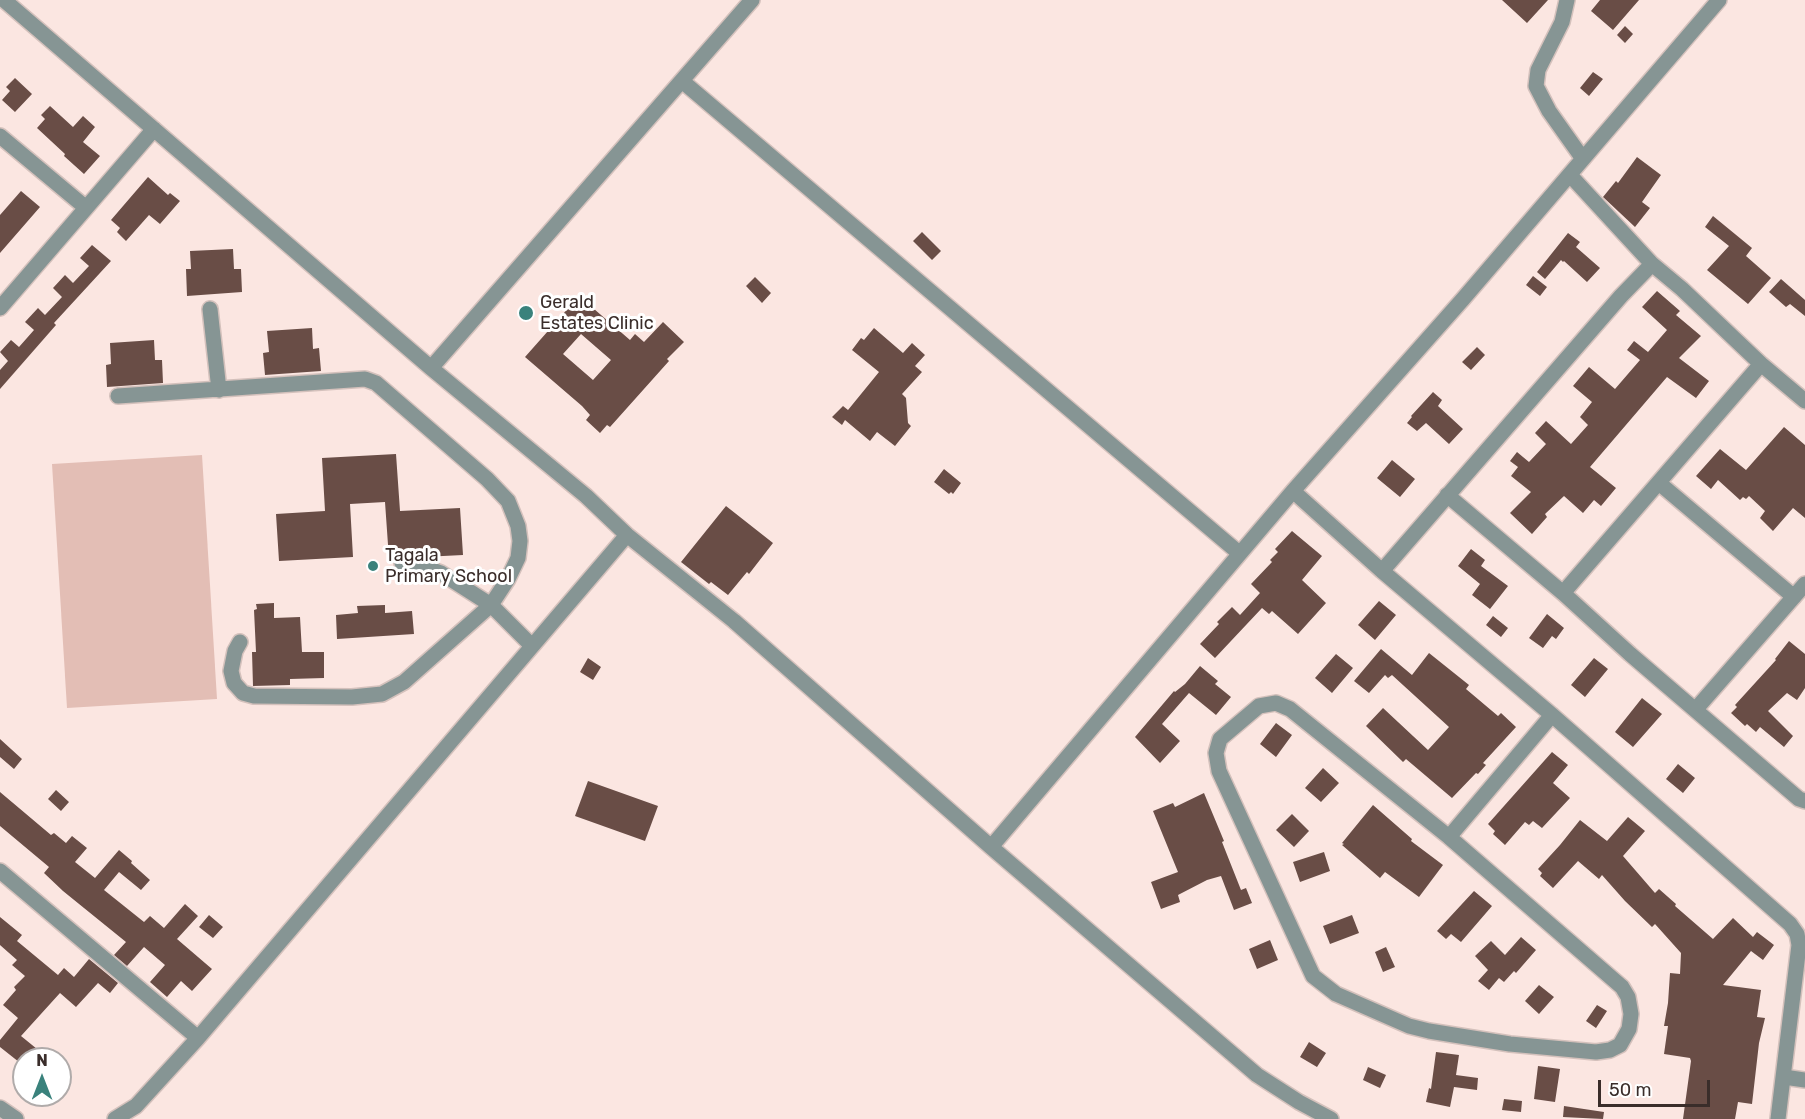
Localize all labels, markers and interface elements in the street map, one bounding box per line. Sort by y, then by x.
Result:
place label: Gerald Estates Clinic [540,292,654,334]
marker: Gerald Estates Clinic [517,304,535,322]
place label: Tagala Primary School [385,545,512,588]
marker: Tagala Primary School [366,559,380,573]
north arrow [12,1047,72,1107]
text: N [36,1051,48,1070]
scale bar [1601,1068,1714,1106]
text: 50 m [1609,1079,1652,1101]

